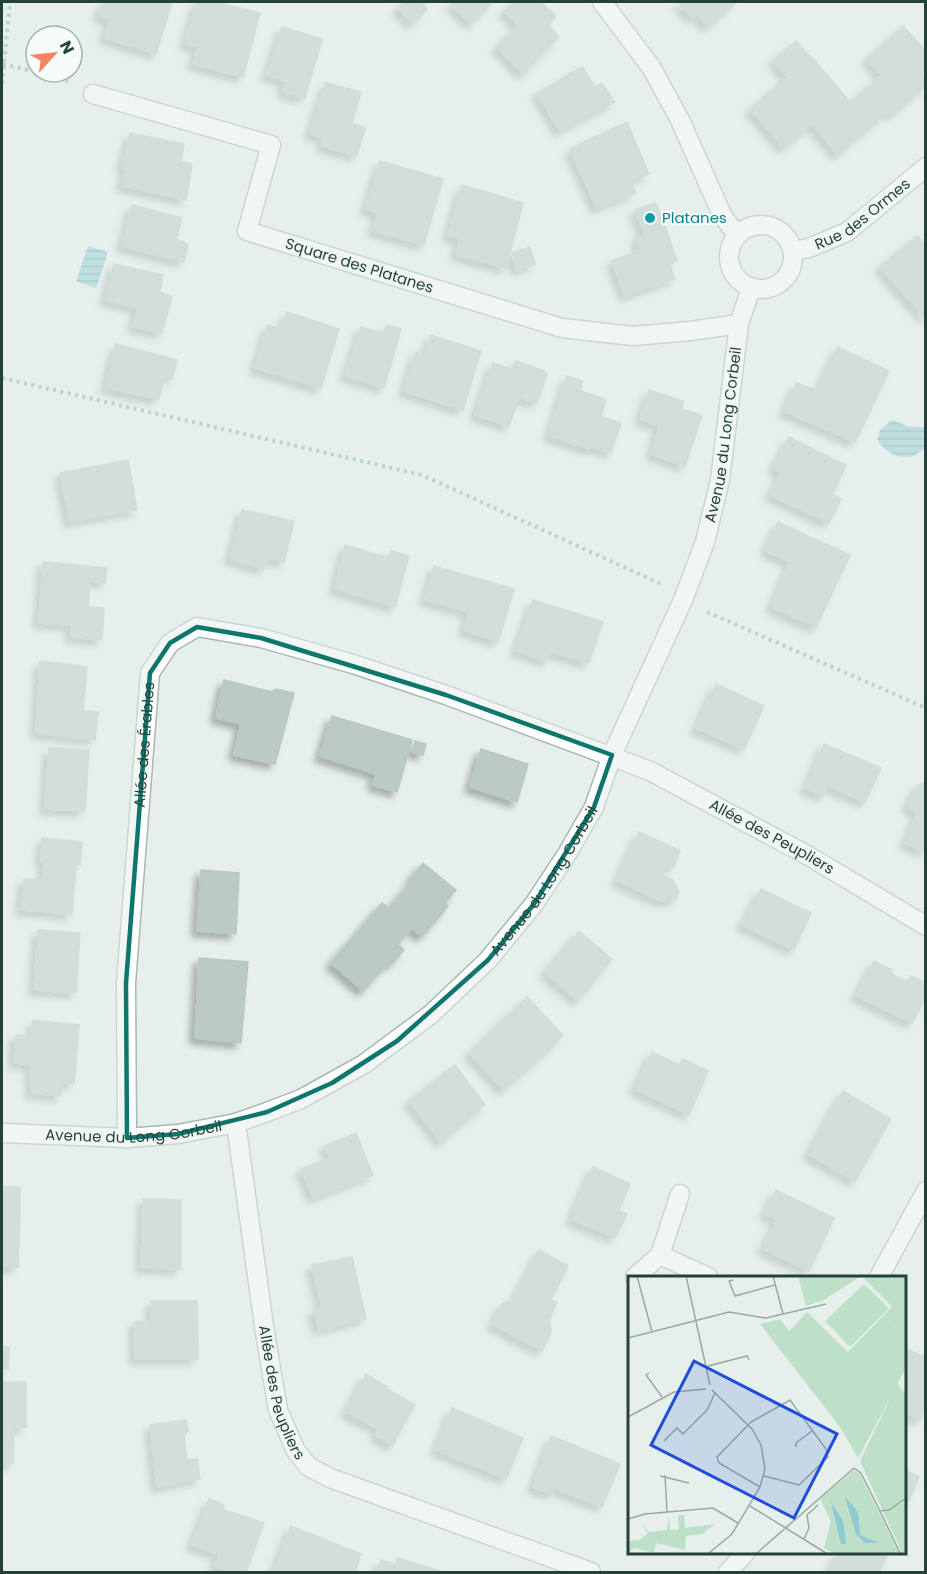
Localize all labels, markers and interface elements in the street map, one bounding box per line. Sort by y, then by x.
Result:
north arrow [24,24,84,84]
text: N [54,37,80,58]
street label: Rue des Ormes [811,173,915,254]
place label: Platanes [662,207,727,228]
marker: Platanes [643,211,657,225]
street label: Square des Platanes [283,232,436,298]
street label: Avenue du Long Corbeil [699,346,746,525]
street label: Allée des Érables [129,681,159,808]
street label: Allée des Peupliers [706,794,839,879]
street label: Avenue du Long Corbeil [485,802,602,960]
street label: Avenue du Long Corbeil [45,1115,224,1148]
inset map [628,1276,906,1553]
street label: Allée des Peupliers [254,1324,310,1464]

